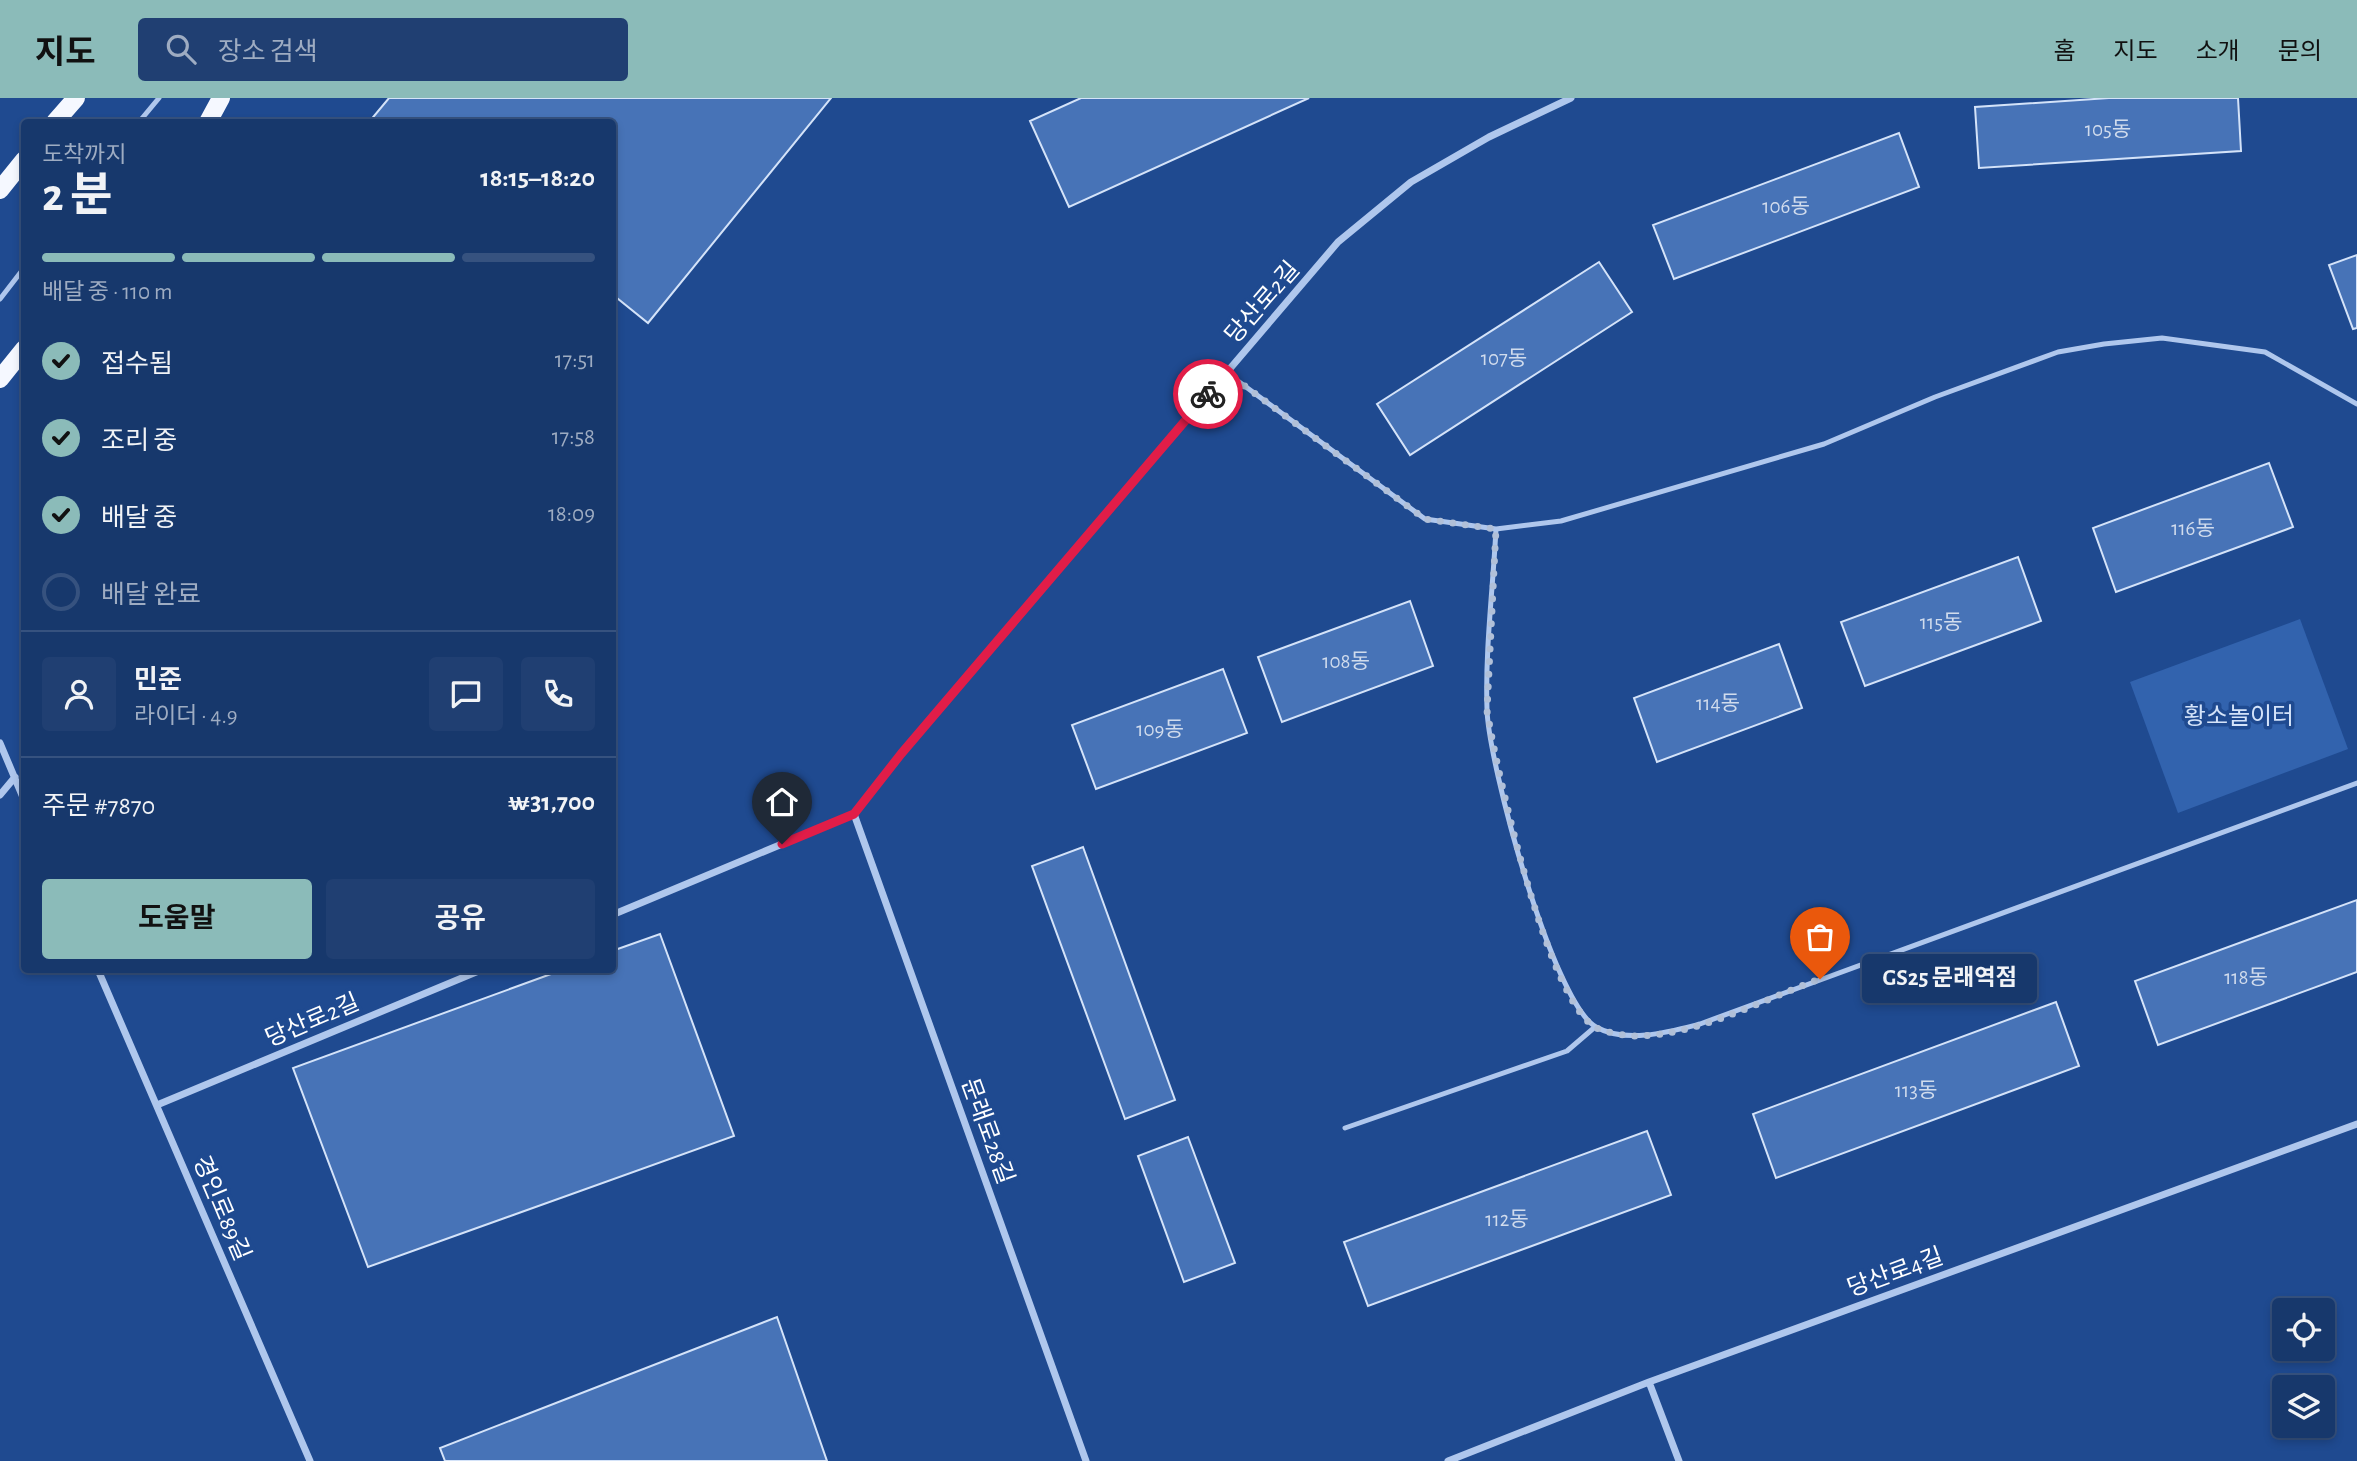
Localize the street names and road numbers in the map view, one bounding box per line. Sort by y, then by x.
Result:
street label: 당산로2길 [1220,257,1304,348]
street label: 당산로2길 [262,990,363,1051]
street label: 문래로28길 [957,1075,1018,1187]
street label: 경인로89길 [188,1152,255,1264]
street label: 당산로4길 [1844,1244,1946,1301]

